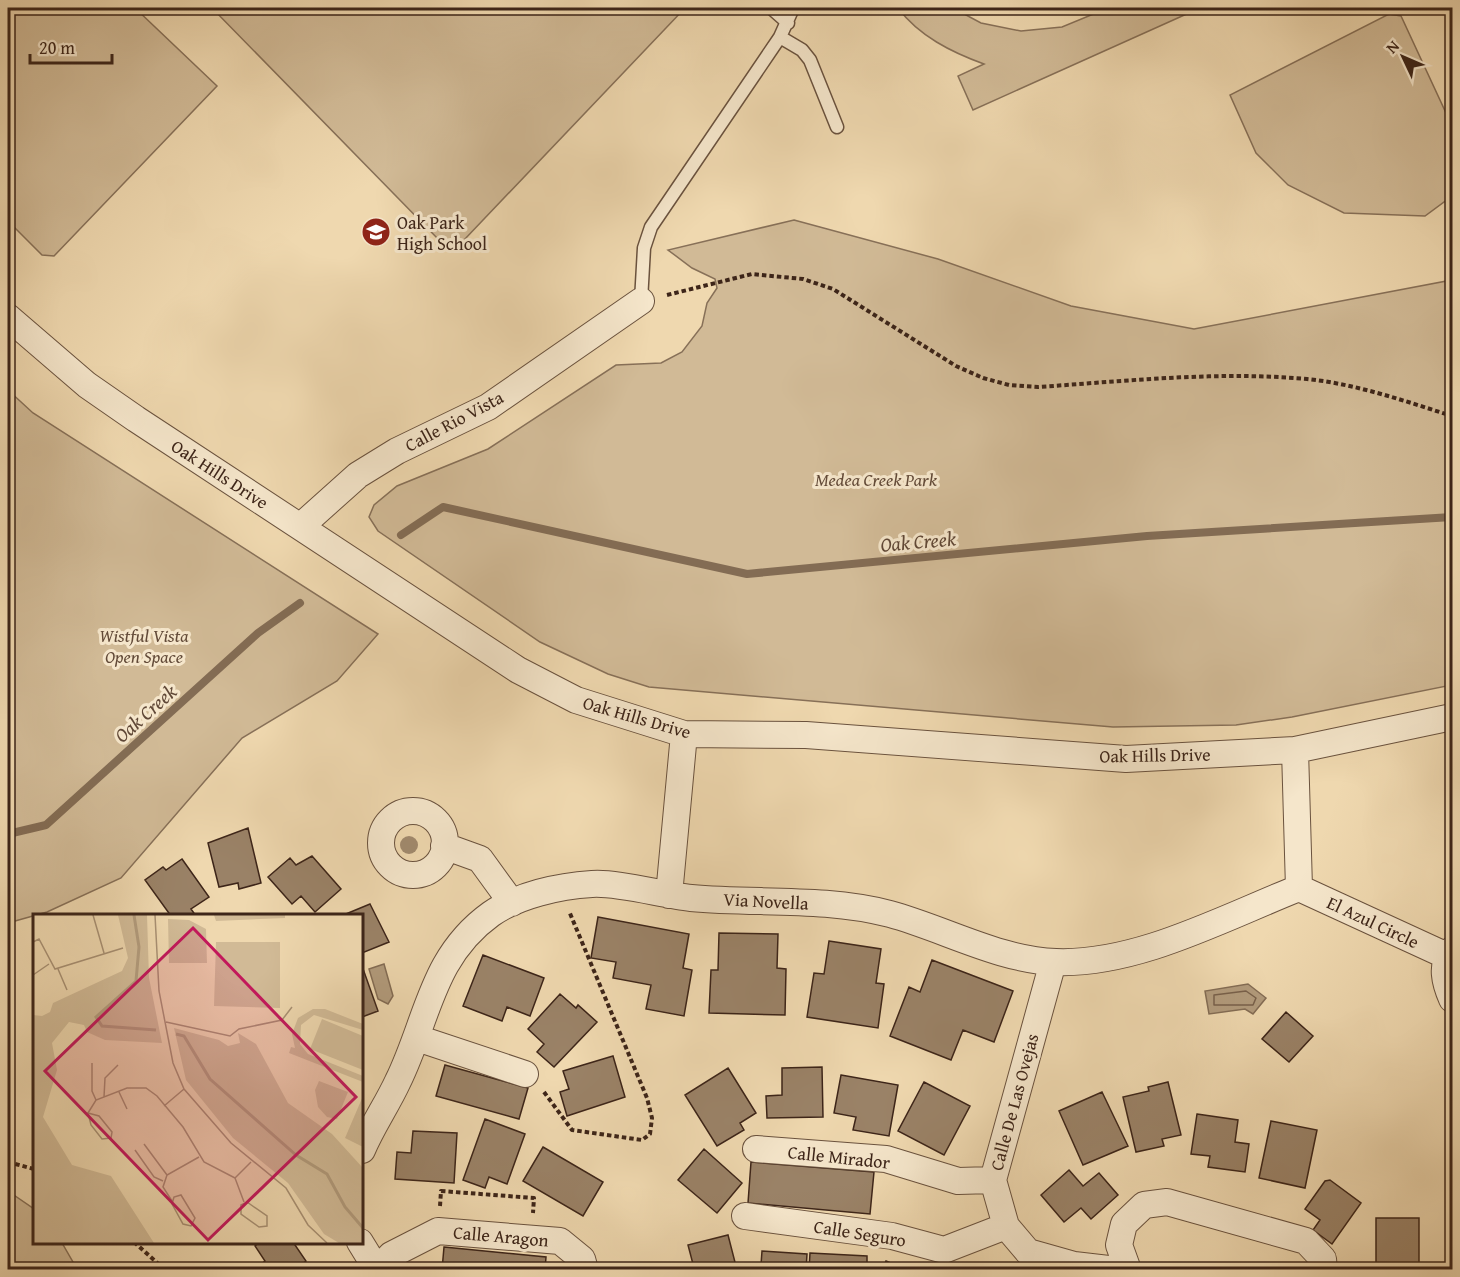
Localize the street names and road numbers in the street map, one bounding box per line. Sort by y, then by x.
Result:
street label: Calle Rio Vista [400,383,509,458]
street label: Oak Hills Drive [166,432,274,516]
street label: Oak Hills Drive [580,689,694,745]
street label: Oak Hills Drive [1099,741,1211,769]
street label: Via Novella [723,885,810,917]
street label: El Azul Circle [1322,889,1424,955]
street label: Calle De Las Ovejas [983,1030,1045,1174]
street label: Calle Mirador [787,1138,892,1176]
street label: Calle Seguro [812,1212,908,1254]
street label: Calle Aragon [452,1218,550,1254]

